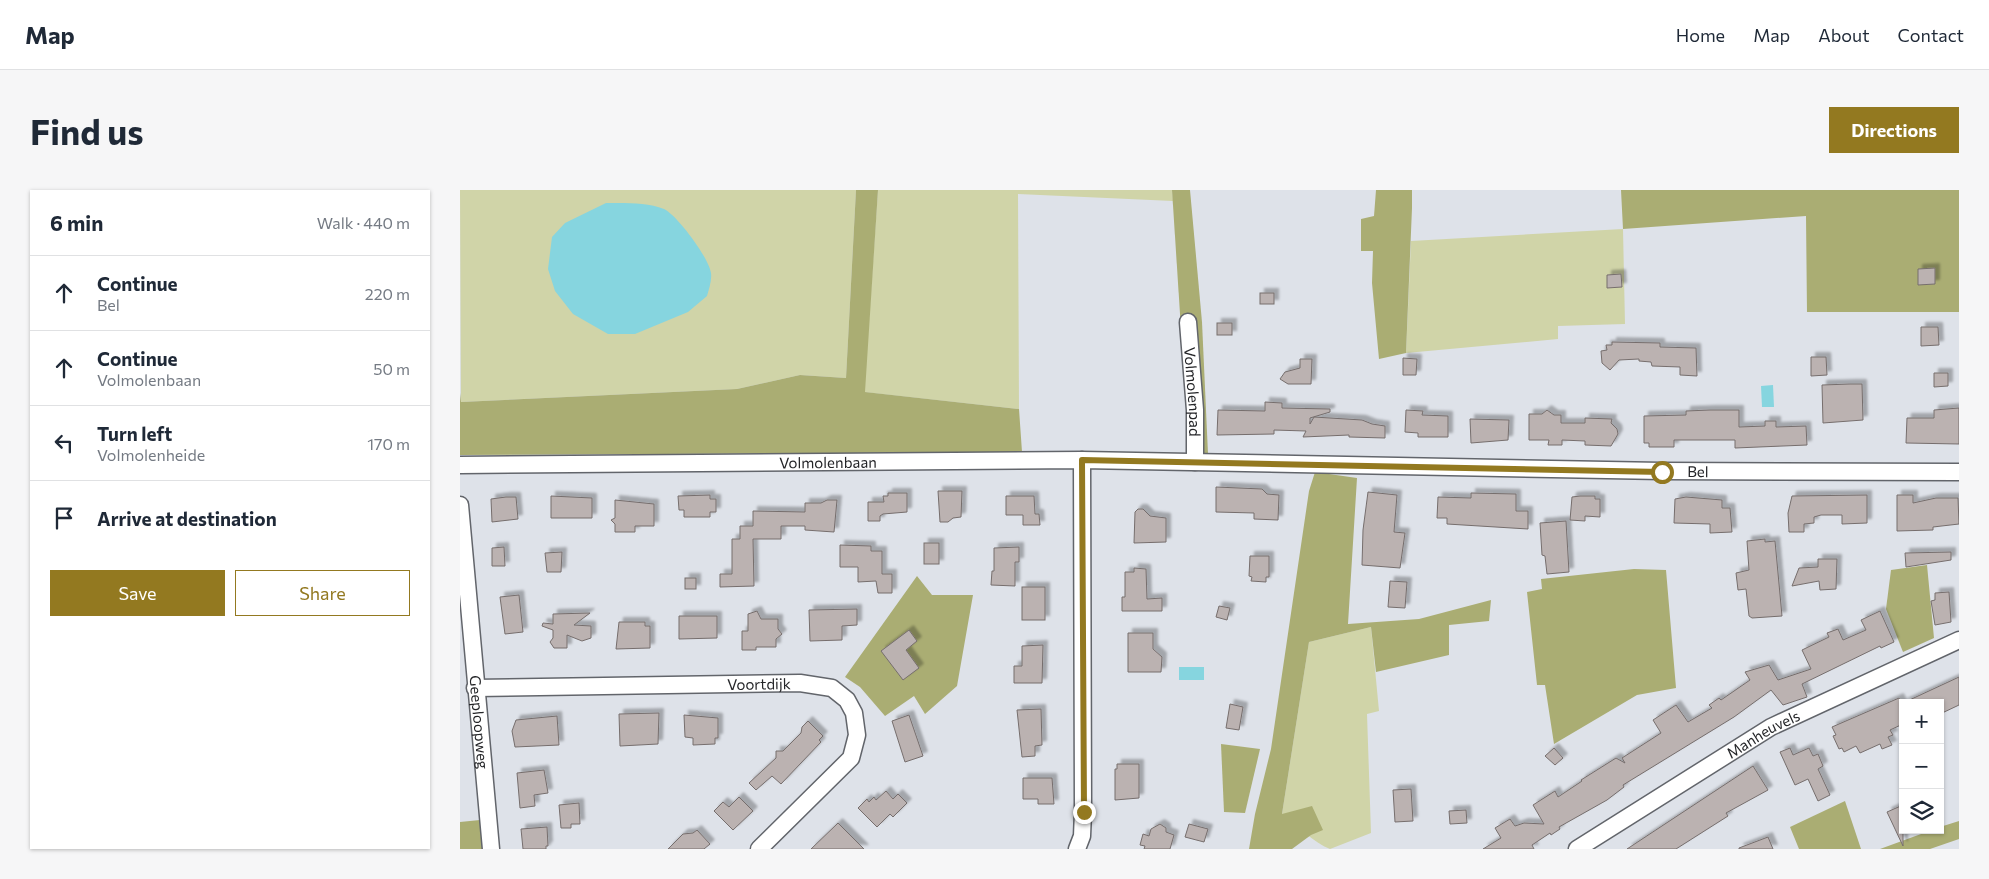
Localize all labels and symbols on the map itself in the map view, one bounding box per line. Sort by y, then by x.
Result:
street label: Volmolenpad [1181,346,1204,437]
street label: Volmolenbaan [779,453,877,471]
route start [1651,461,1674,484]
street label: Bel [1687,462,1709,480]
street label: Voortdijk [727,674,791,693]
street label: Geeploopweg [466,675,493,770]
street label: Manheuvels [1723,706,1803,762]
route end [1073,801,1096,824]

